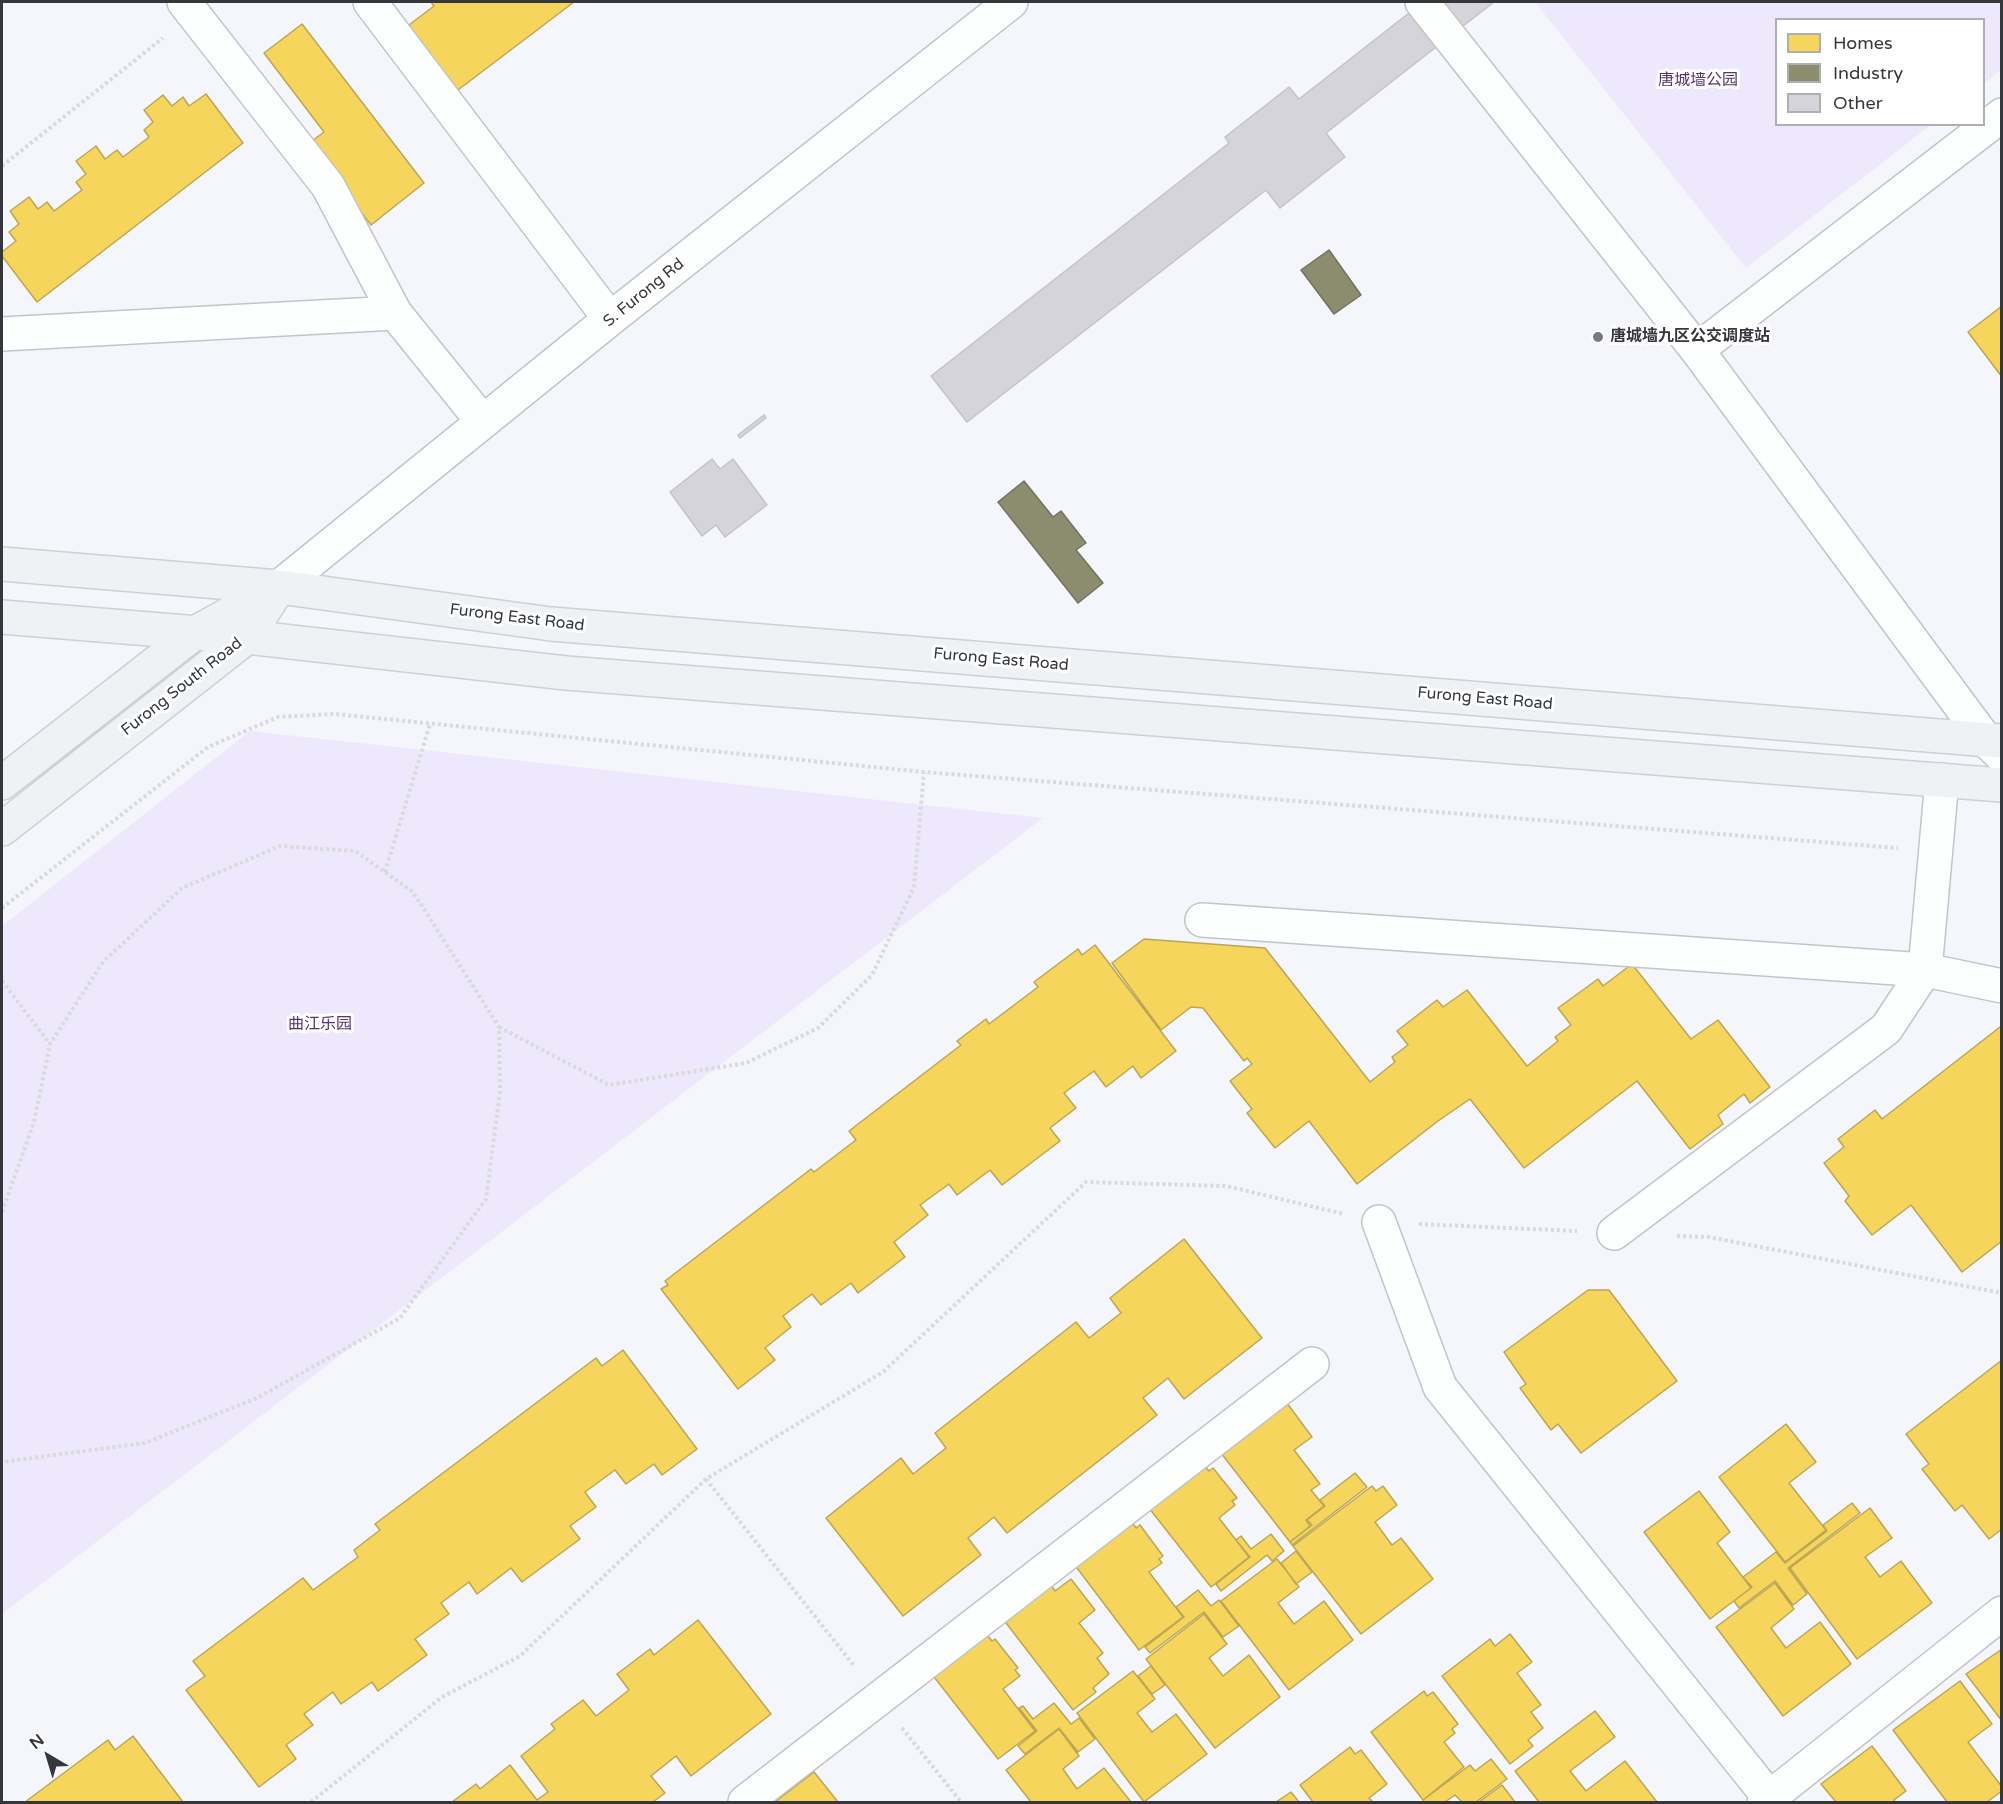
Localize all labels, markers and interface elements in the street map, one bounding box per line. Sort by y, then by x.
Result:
legend [1775,18,1985,126]
text: Homes [1833,32,1893,54]
text: Industry [1833,62,1903,84]
park label: 唐城墙公园 [1658,71,1738,91]
text: Other [1833,92,1883,114]
street label: S. Furong Rd [600,255,688,331]
place label: 唐城墙九区公交调度站 [1610,327,1770,347]
marker: 唐城墙九区公交调度站 [1591,330,1605,344]
street label: Furong East Road [448,600,586,636]
street label: Furong South Road [118,634,246,740]
street label: Furong East Road [933,645,1069,675]
street label: Furong East Road [1417,684,1553,714]
park label: 曲江乐园 [288,1015,352,1035]
north arrow [18,1726,78,1786]
text: N [26,1730,48,1754]

